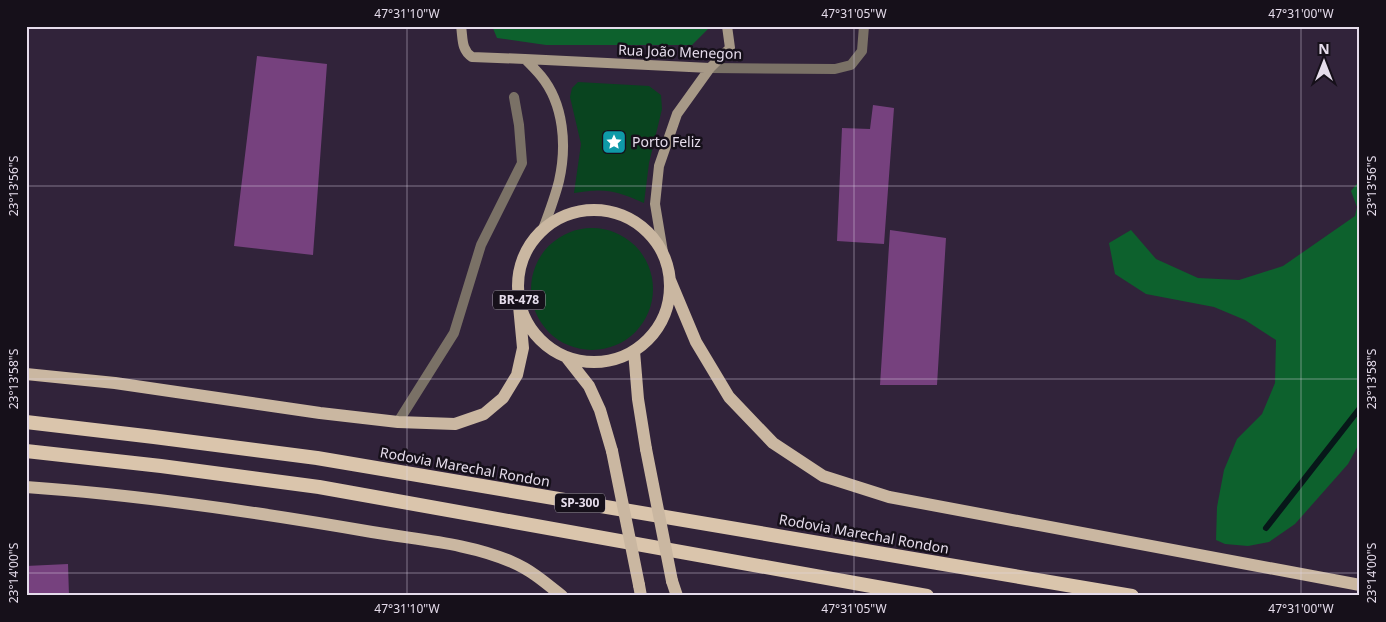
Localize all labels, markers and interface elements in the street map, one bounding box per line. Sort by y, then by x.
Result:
text: 47°31'10"W [374,5,440,22]
text: 47°31'05"W [821,5,887,22]
text: 47°31'00"W [1268,5,1334,22]
north arrow [1298,38,1348,88]
text: N [1318,39,1330,58]
street label: Rua João Menegon [618,40,742,63]
place icon: Porto Feliz [601,129,627,155]
place label: Porto Feliz [632,132,701,151]
text: 23°13'56"S [5,155,22,216]
text: 23°13'56"S [1363,155,1380,216]
road number: BR-478 [493,290,545,310]
text: 23°13'58"S [5,348,22,409]
text: 23°13'58"S [1363,348,1380,409]
street label: Rodovia Marechal Rondon [379,442,552,491]
road number: SP-300 [555,493,605,512]
street label: Rodovia Marechal Rondon [778,509,951,558]
text: 23°14'00"S [5,542,22,603]
text: 23°14'00"S [1363,542,1380,603]
text: 47°31'10"W [374,600,440,617]
text: 47°31'05"W [821,600,887,617]
text: 47°31'00"W [1268,600,1334,617]

